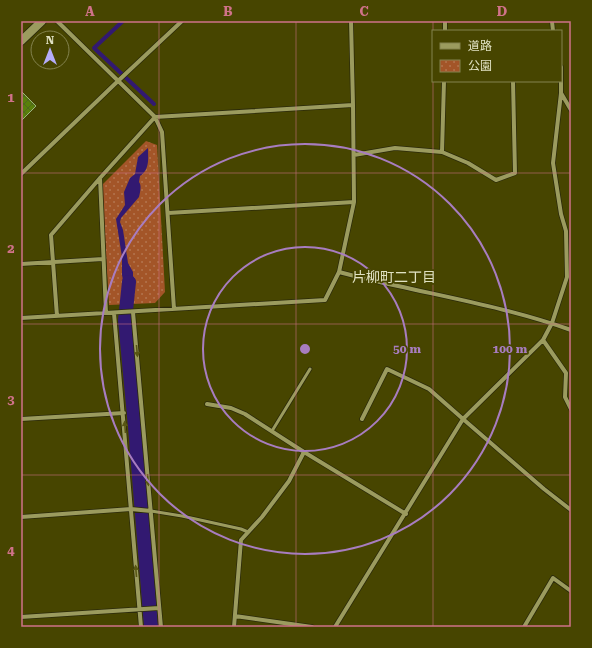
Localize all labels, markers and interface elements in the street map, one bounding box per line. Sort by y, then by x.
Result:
text: A [85,4,95,19]
text: B [223,4,233,19]
text: C [359,4,369,19]
text: D [497,4,507,19]
north arrow [30,30,70,70]
legend [432,30,562,82]
text: N [46,34,55,47]
text: 道路 [468,39,492,53]
text: 公園 [468,59,492,73]
text: 1 [7,90,15,105]
text: 2 [7,241,15,256]
district label: 片柳町二丁目 [352,269,436,285]
centre of rings [298,342,312,356]
text: 50 m [393,342,421,356]
text: 100 m [493,342,528,356]
one-way arrow [133,345,140,357]
text: 3 [7,392,15,407]
one-way arrow [121,421,128,433]
one-way arrow [145,474,151,486]
text: 4 [7,543,15,558]
one-way arrow [132,564,139,577]

